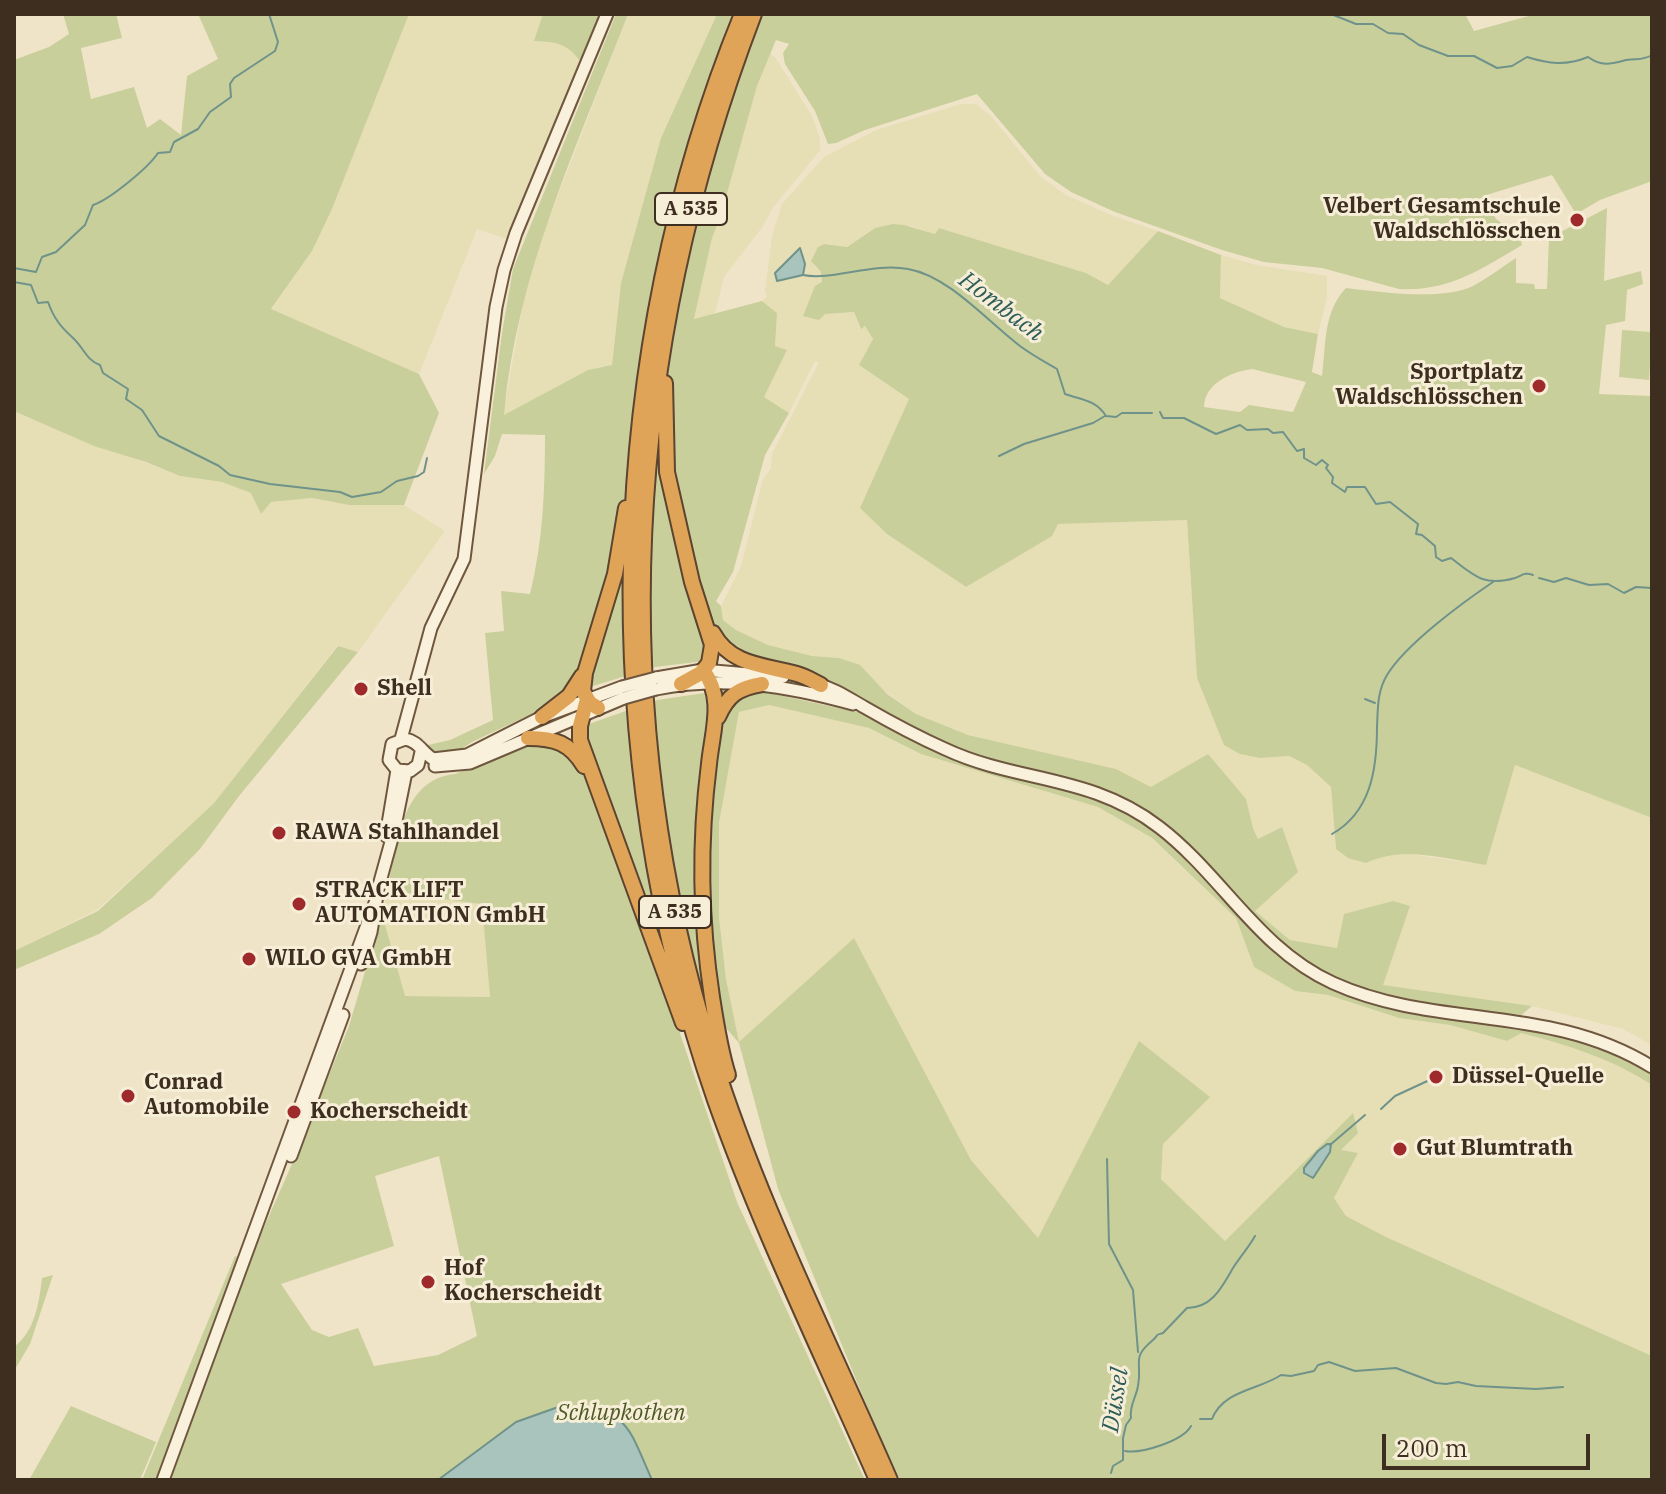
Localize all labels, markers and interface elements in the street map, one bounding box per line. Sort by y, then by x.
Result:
road number: A 535 [655,193,727,225]
place label: Velbert Gesamtschule Waldschlösschen [1323,194,1561,246]
marker: Velbert Gesamtschule Waldschlösschen [1568,211,1586,229]
water label: Hombach [953,266,1049,348]
place label: Sportplatz Waldschlösschen [1335,360,1523,412]
marker: Sportplatz Waldschlösschen [1530,377,1548,395]
place label: Shell [377,676,432,702]
marker: Shell [352,680,370,698]
place label: RAWA Stahlhandel [295,820,499,846]
marker: RAWA Stahlhandel [270,824,288,842]
place label: STRACK LIFT AUTOMATION GmbH [315,878,546,930]
marker: STRACK LIFT AUTOMATION GmbH [290,895,308,913]
road number: A 535 [639,896,711,928]
place label: WILO GVA GmbH [265,946,452,972]
marker: WILO GVA GmbH [240,950,258,968]
place label: Düssel-Quelle [1452,1064,1604,1090]
marker: Düssel-Quelle [1427,1068,1445,1086]
place label: Conrad Automobile [144,1070,269,1122]
marker: Conrad Automobile [119,1087,137,1105]
place label: Kocherscheidt [310,1099,468,1125]
marker: Kocherscheidt [285,1103,303,1121]
place label: Gut Blumtrath [1416,1136,1573,1162]
marker: Gut Blumtrath [1391,1140,1409,1158]
place label: Hof Kocherscheidt [444,1256,602,1308]
marker: Hof Kocherscheidt [419,1273,437,1291]
water label: Düssel [1097,1366,1135,1434]
park label: Schlupkothen [557,1401,685,1427]
scale bar [1386,1418,1594,1468]
text: 200 m [1396,1432,1468,1464]

